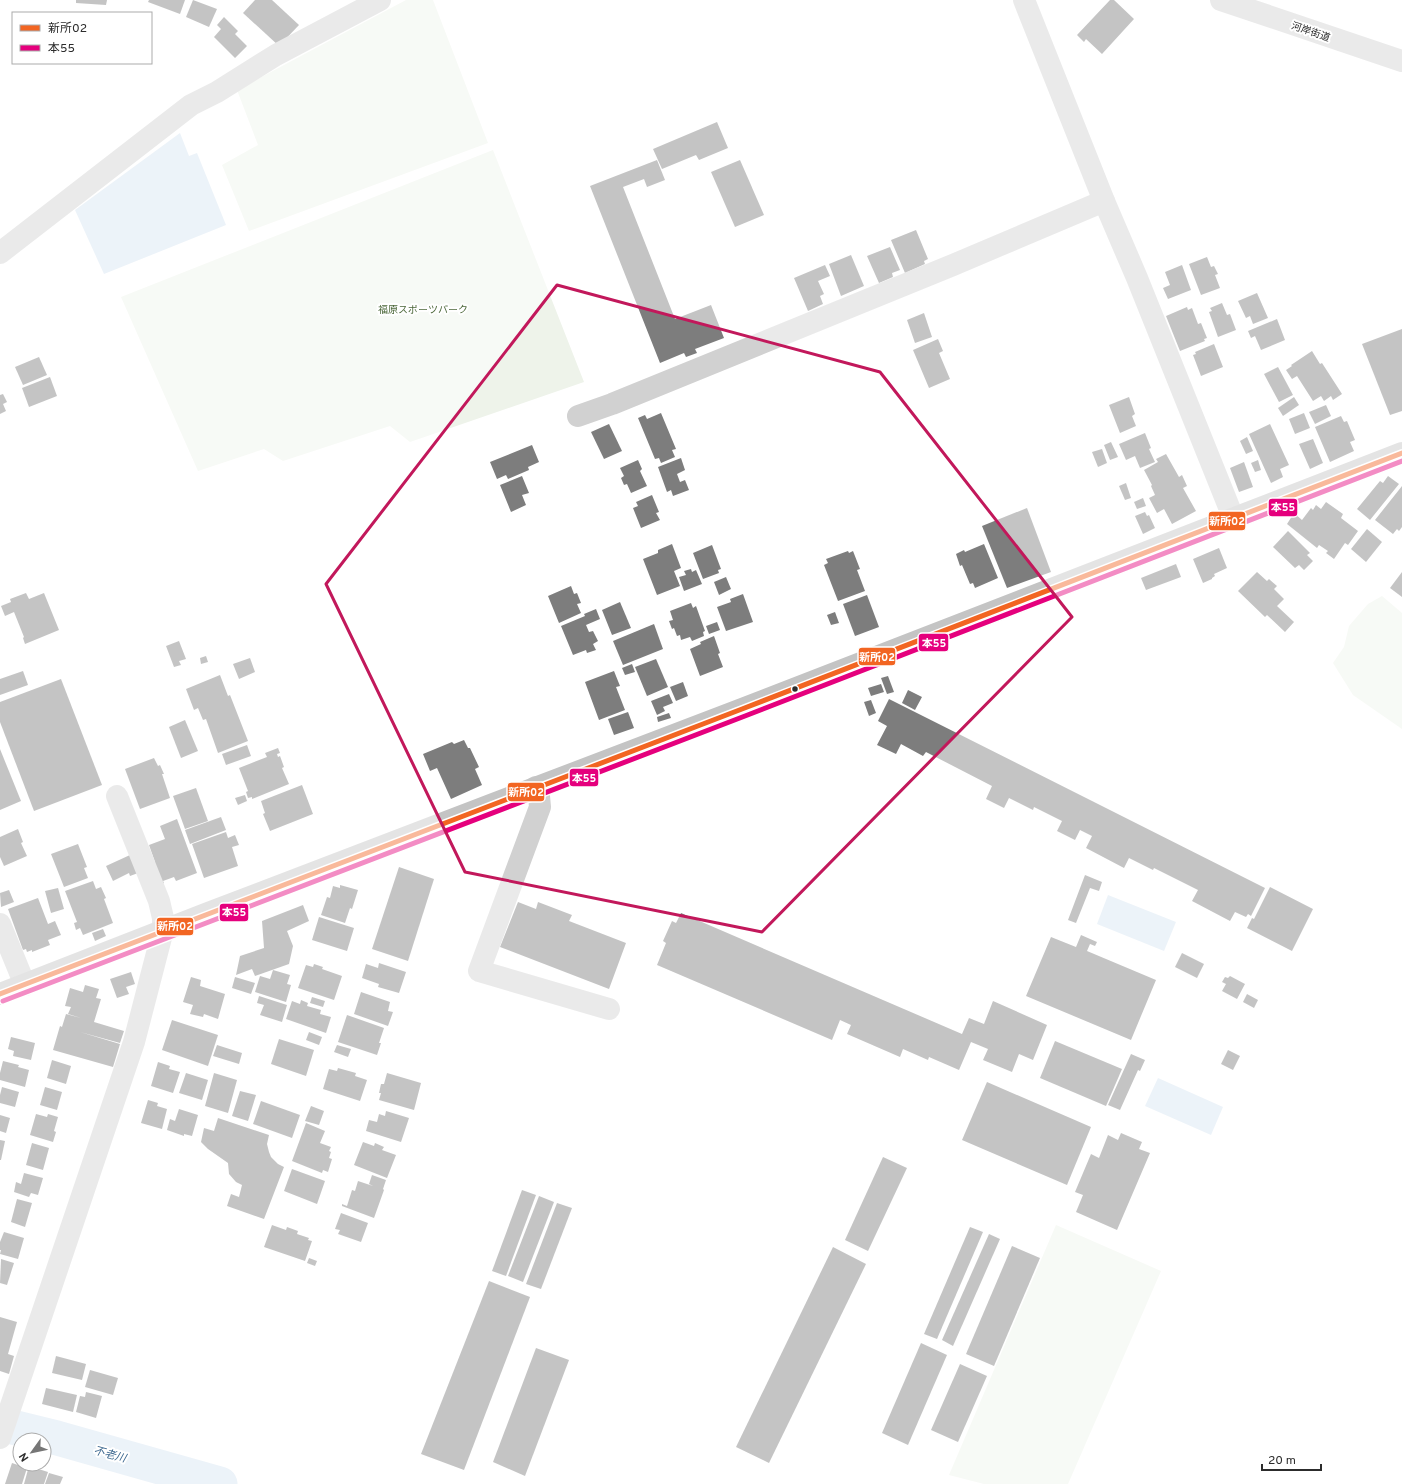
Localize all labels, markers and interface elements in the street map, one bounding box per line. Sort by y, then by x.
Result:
legend [12,12,152,64]
street label: 河岸街道 [1289,20,1332,45]
text: 新所02 [48,21,87,37]
text: 本55 [48,41,75,57]
park label: 福原スポーツパーク [378,304,468,317]
line badge: 本55 [1268,498,1298,517]
text: 本55 [1271,501,1295,515]
line badge: 新所02 [1208,511,1246,531]
text: 新所02 [1209,515,1245,529]
line badge: 本55 [918,633,949,652]
text: 本55 [922,637,946,651]
line badge: 新所02 [858,647,896,666]
text: 新所02 [859,651,895,665]
unlabelled marker [790,684,800,694]
line badge: 本55 [569,768,599,787]
text: 本55 [572,772,596,786]
line badge: 新所02 [507,782,545,802]
text: 新所02 [508,786,544,800]
line badge: 本55 [219,903,249,922]
text: 本55 [222,906,246,920]
line badge: 新所02 [156,917,194,936]
text: 新所02 [157,920,193,934]
north arrow [12,1432,52,1472]
water label: 不老川 [92,1444,128,1466]
scale bar [1262,1446,1321,1472]
text: N [16,1450,32,1464]
text: 20 m [1268,1453,1296,1469]

